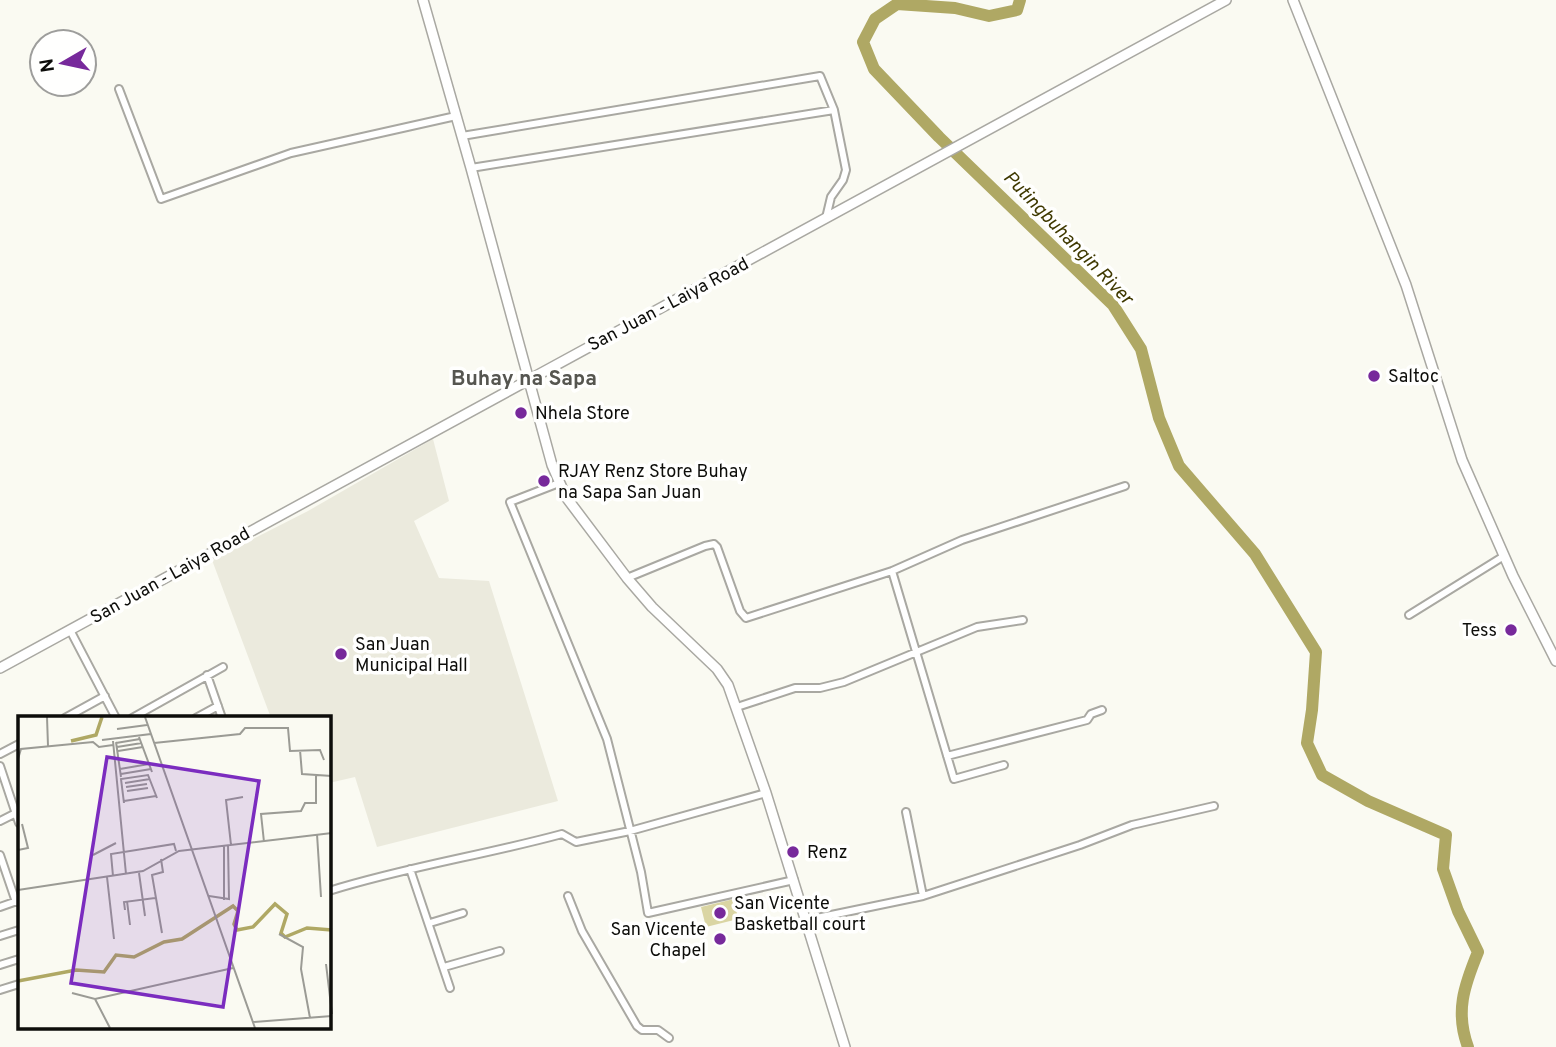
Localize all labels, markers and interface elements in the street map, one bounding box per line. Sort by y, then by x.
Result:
north arrow [28,28,98,98]
text: N [35,57,61,74]
water label: Putingbuhangin River [997,166,1139,312]
street label: San Juan - Laiya Road [584,253,753,358]
district label: Buhay na Sapa [451,366,597,393]
place label: Saltoc [1388,366,1439,389]
marker: Saltoc [1366,368,1382,384]
place label: Nhela Store [535,403,630,426]
marker: Nhela Store [513,405,529,421]
place label: RJAY Renz Store Buhay na Sapa San Juan [558,461,748,505]
marker: RJAY Renz Store Buhay na Sapa San Juan [536,473,552,489]
street label: San Juan - Laiya Road [87,523,255,630]
place label: Tess [1462,620,1497,643]
marker: Tess [1503,622,1519,638]
place label: San Juan Municipal Hall [355,634,468,678]
marker: San Juan Municipal Hall [333,646,349,662]
inset map [18,716,331,1030]
place label: Renz [807,842,848,865]
marker: Renz [785,844,801,860]
place label: San Vicente Basketball court [734,893,866,937]
marker: San Vicente Basketball court [712,905,728,921]
place label: San Vicente Chapel [610,919,706,963]
marker: San Vicente Chapel [712,931,728,947]

